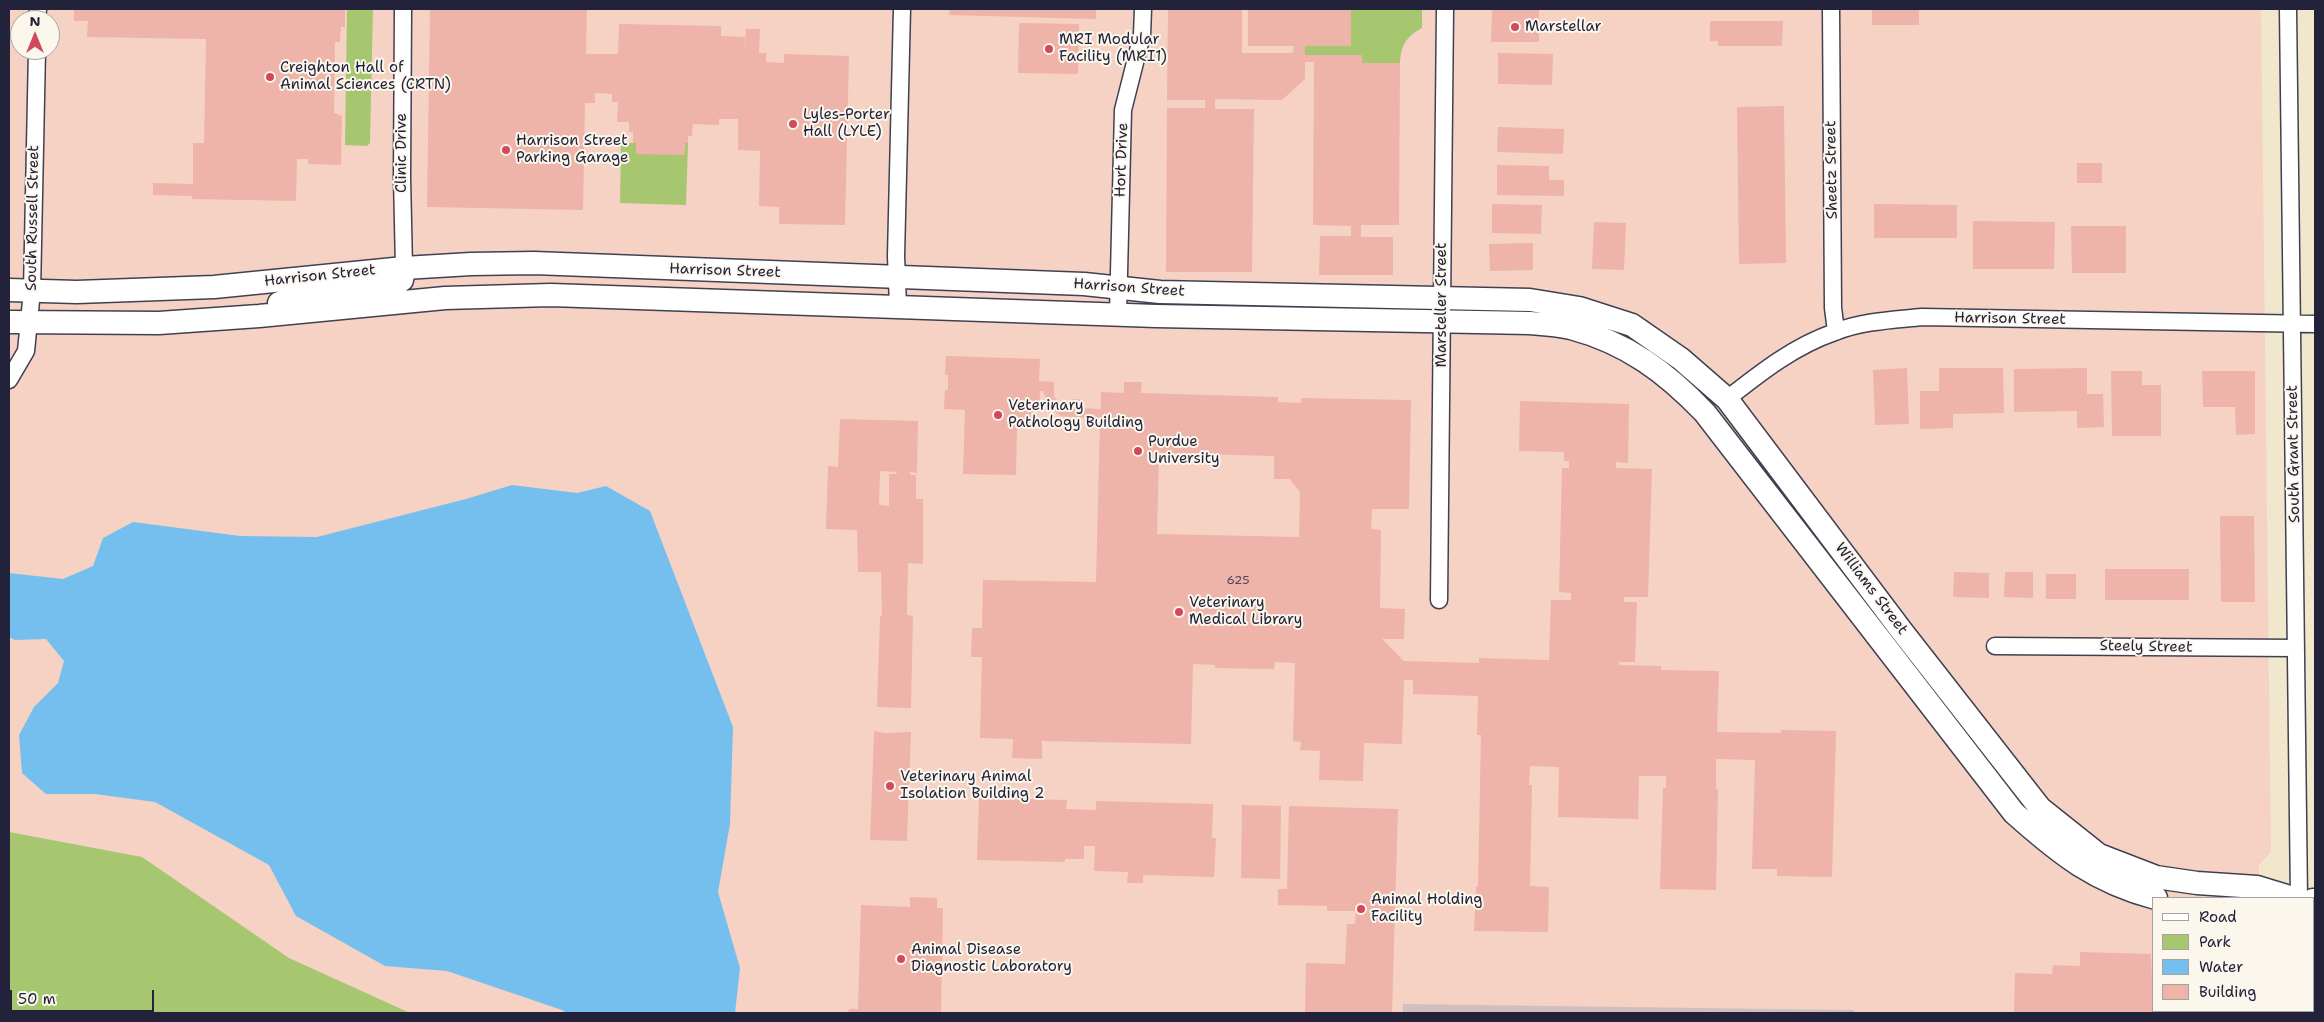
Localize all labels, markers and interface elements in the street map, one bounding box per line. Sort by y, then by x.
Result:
north arrow [10,10,60,60]
text: N [29,12,41,30]
place label: Marstellar [1525,18,1602,36]
marker: Marstellar [1509,21,1521,33]
place label: MRI Modular Facility (MRI1) [1059,31,1167,66]
marker: MRI Modular Facility (MRI1) [1043,43,1055,55]
place label: Creighton Hall of Animal Sciences (CRTN) [280,59,451,94]
marker: Creighton Hall of Animal Sciences (CRTN) [264,71,276,83]
place label: Lyles-Porter Hall (LYLE) [803,106,890,141]
street label: Clinic Drive [393,113,411,193]
marker: Lyles-Porter Hall (LYLE) [787,118,799,130]
street label: Sheetz Street [1822,120,1842,220]
street label: Hort Drive [1112,122,1132,198]
place label: Harrison Street Parking Garage [516,132,629,167]
marker: Harrison Street Parking Garage [500,144,512,156]
street label: South Russell Street [23,145,43,291]
street label: Marsteller Street [1433,243,1451,367]
street label: Harrison Street [669,260,781,282]
street label: Harrison Street [264,261,376,291]
street label: Harrison Street [1073,275,1185,301]
street label: Harrison Street [1954,309,2066,329]
street label: South Grant Street [2284,385,2304,523]
place label: Veterinary Pathology Building [1008,397,1143,432]
marker: Veterinary Pathology Building [992,409,1004,421]
place label: Purdue University [1148,433,1220,468]
marker: Purdue University [1132,445,1144,457]
street label: Williams Street [1831,540,1911,638]
house number: 625 [1226,574,1250,588]
place label: Veterinary Medical Library [1189,594,1302,629]
marker: Veterinary Medical Library [1173,606,1185,618]
street label: Steely Street [2099,637,2193,657]
place label: Veterinary Animal Isolation Building 2 [900,768,1044,803]
marker: Veterinary Animal Isolation Building 2 [884,780,896,792]
place label: Animal Holding Facility [1371,891,1483,926]
legend [2152,897,2314,1012]
marker: Animal Holding Facility [1355,903,1367,915]
text: Road [2199,907,2237,927]
text: Park [2199,932,2231,952]
place label: Animal Disease Diagnostic Laboratory [911,941,1072,976]
marker: Animal Disease Diagnostic Laboratory [895,953,907,965]
text: Water [2199,957,2243,977]
scale bar [12,980,156,1012]
text: Building [2199,982,2256,1002]
text: 50 m [18,989,56,1009]

